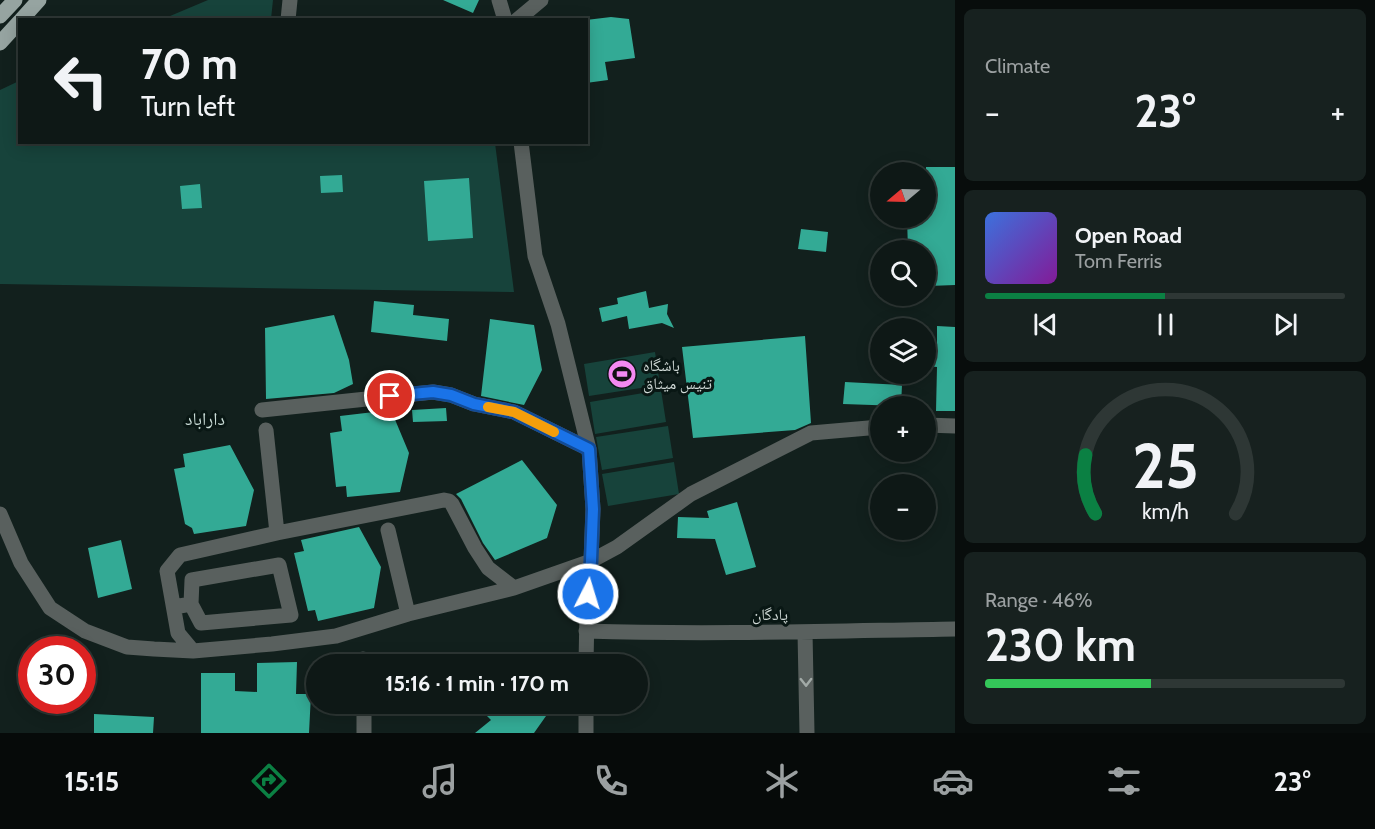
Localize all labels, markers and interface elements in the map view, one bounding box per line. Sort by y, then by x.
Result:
text: 70 m [141,38,238,90]
icon: left [42,42,120,120]
text: Climate [985,54,1050,78]
text: 23° [1134,84,1196,138]
text: Turn left [141,90,235,123]
text: − [985,92,1000,132]
text: + [1330,92,1345,132]
north arrow [870,162,936,228]
map controls [870,162,936,540]
text: Open Road [1075,222,1182,249]
button: search [870,240,936,306]
text: Tom Ferris [1075,249,1162,273]
icon: previous [1029,308,1062,341]
icon: pause [1149,308,1182,341]
icon: next [1269,308,1302,341]
button: layers [870,318,936,384]
place label: باشگاه تنيس ميثاق [643,356,712,394]
sports icon: باشگاه تنيس ميثاق [606,358,638,390]
pin [364,370,415,421]
icon: arrive [373,379,406,412]
button: + [870,396,936,462]
district label: داراباد [185,408,225,430]
text: 25 [1132,428,1198,504]
button: − [870,474,936,540]
text: km/h [1142,498,1188,524]
position arrow [556,562,620,626]
text: Range · 46% [985,588,1093,612]
street label: پادگان [752,605,788,625]
text: 230 km [985,618,1136,672]
speed limit sign: 30 [18,636,96,714]
text: 15:16 · 1 min · 170 m [385,670,569,697]
one-way arrow [800,678,812,687]
icon: directions [248,760,290,802]
icon: music [419,760,461,802]
icon: phone [590,760,632,802]
icon: climate [761,760,803,802]
icon: car [932,760,974,802]
icon: filters [1103,760,1145,802]
text: 15:15 [64,765,119,798]
text: 23° [1274,765,1310,798]

